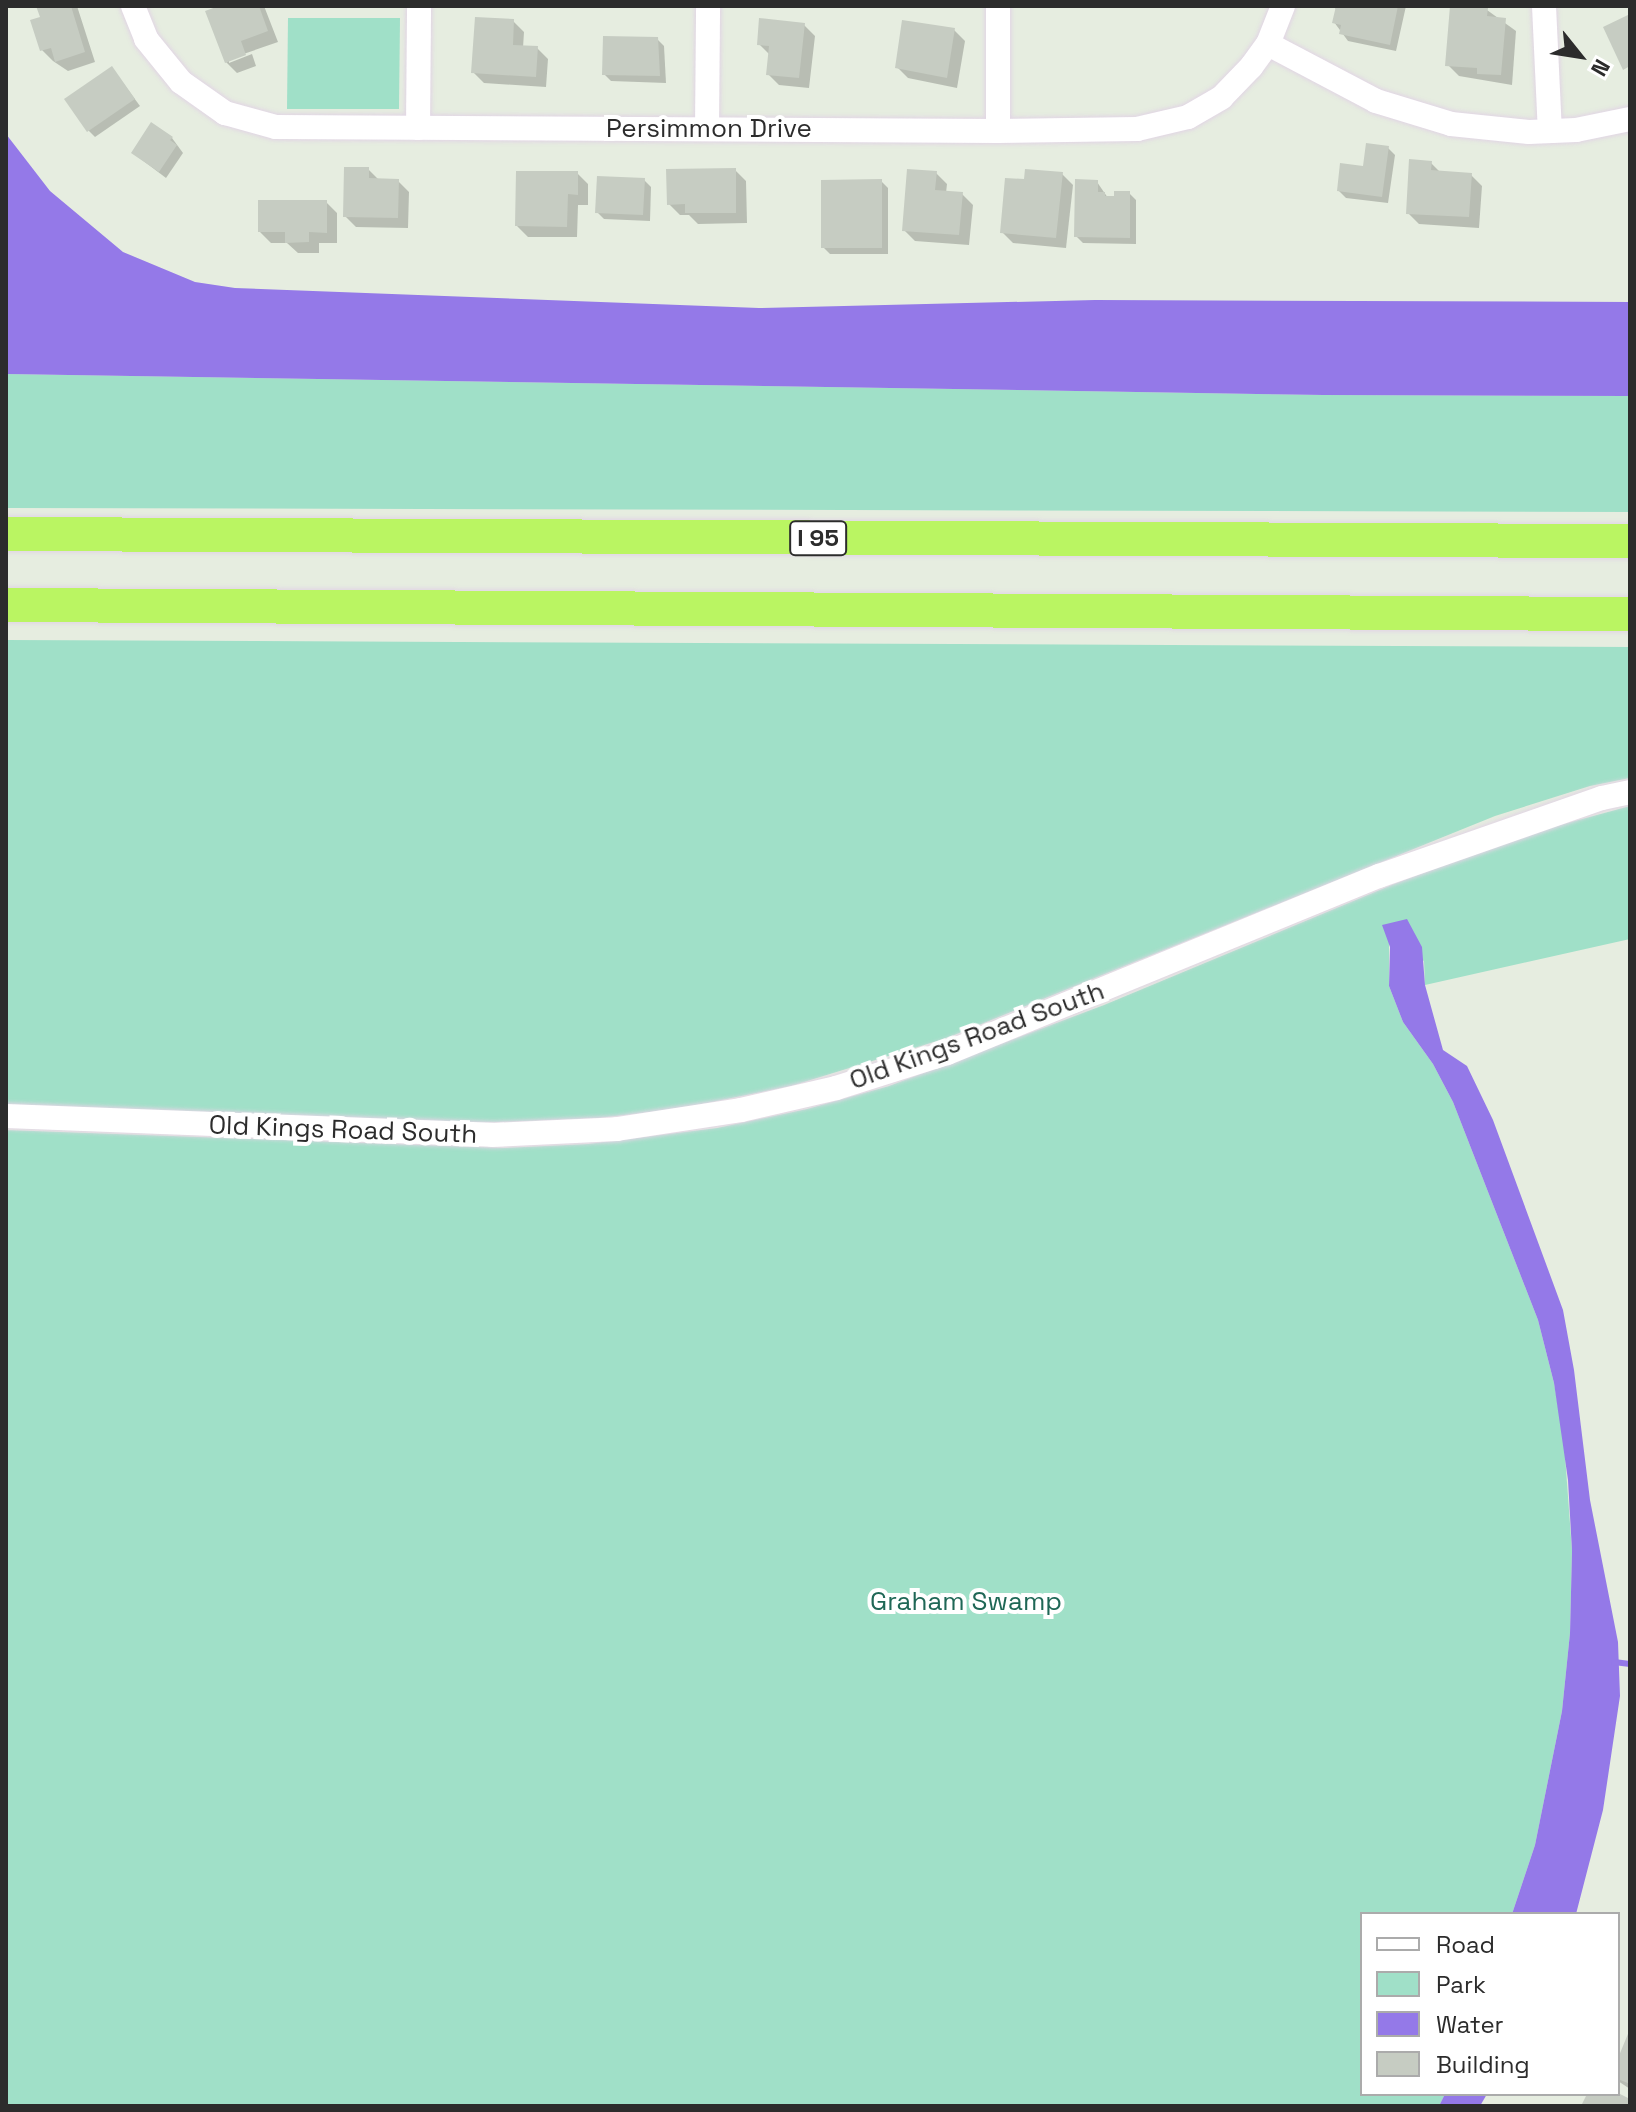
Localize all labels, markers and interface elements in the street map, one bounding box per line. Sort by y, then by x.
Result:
north arrow [1540,16,1620,96]
text: N [1585,55,1617,81]
street label: Persimmon Drive [606,113,812,145]
road number: I 95 [788,518,848,558]
street label: Old Kings Road South [845,975,1109,1097]
street label: Old Kings Road South [208,1110,478,1150]
park label: Graham Swamp [870,1586,1062,1618]
legend [1360,1912,1620,2096]
text: Road [1436,1929,1495,1960]
text: Park [1436,1969,1486,2000]
text: Water [1436,2009,1504,2040]
text: Building [1436,2049,1530,2080]

